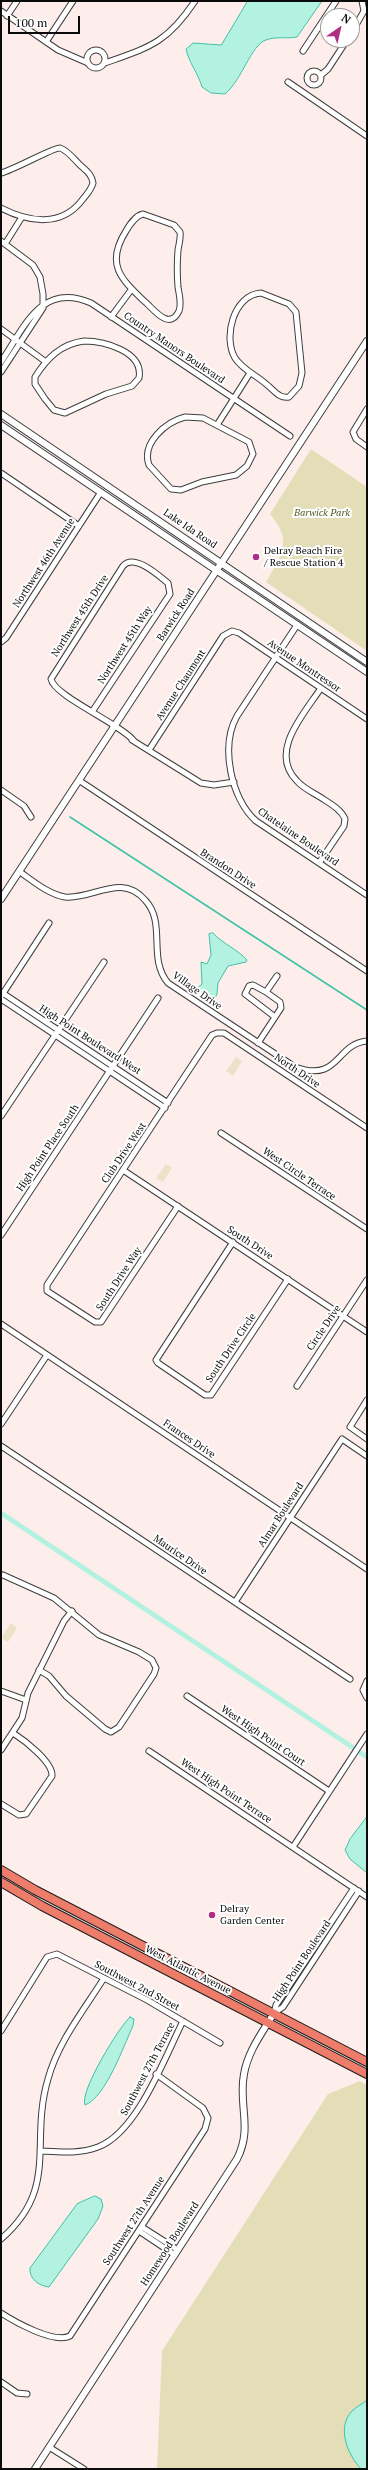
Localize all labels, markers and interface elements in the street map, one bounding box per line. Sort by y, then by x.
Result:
scale bar [10,8,82,34]
north arrow [320,8,360,48]
text: N [339,11,354,27]
text: 100 m [15,15,47,30]
street label: Country Manors Boulevard [121,310,227,386]
street label: Lake Ida Road [161,507,219,551]
park label: Barwick Park [294,507,350,519]
street label: Northwest 46th Avenue [11,516,77,610]
place label: Delray Beach Fire / Rescue Station 4 [264,545,343,568]
marker: Delray Beach Fire / Rescue Station 4 [251,552,261,562]
street label: Northwest 45th Drive [49,573,111,659]
street label: Barwick Road [155,587,197,643]
street label: Northwest 45th Way [95,604,155,686]
street label: Avenue Montressor [265,637,343,695]
street label: Avenue Chaumont [154,647,208,723]
street label: Chatelaine Boulevard [255,805,341,869]
street label: Brandon Drive [198,846,258,892]
street label: Village Drive [170,970,224,1012]
street label: High Point Boulevard West [37,1003,143,1077]
street label: North Drive [272,1051,322,1091]
street label: High Point Place South [14,1102,82,1194]
street label: Club Drive West [99,1120,149,1186]
street label: West Circle Terrace [260,1145,338,1203]
street label: South Drive [225,1224,275,1262]
street label: South Drive Way [94,1245,144,1313]
street label: Circle Drive [304,1303,344,1353]
street label: South Drive Circle [203,1311,259,1385]
street label: Frances Drive [161,1417,217,1461]
street label: Almar Boulevard [256,1480,306,1550]
street label: Maurice Drive [151,1533,209,1577]
street label: West High Point Court [218,1703,308,1769]
street label: West High Point Terrace [178,1756,274,1826]
place label: Delray Garden Center [220,1903,284,1926]
marker: Delray Garden Center [207,1910,217,1920]
street label: High Point Boulevard [270,1918,334,2004]
street label: West Atlantic Avenue [143,1943,233,1997]
street label: Southwest 2nd Street [92,1958,182,2014]
street label: Southwest 27th Terrace [118,2020,178,2118]
street label: Southwest 27th Avenue [101,2174,167,2268]
street label: Homewood Boulevard [138,2200,202,2288]

